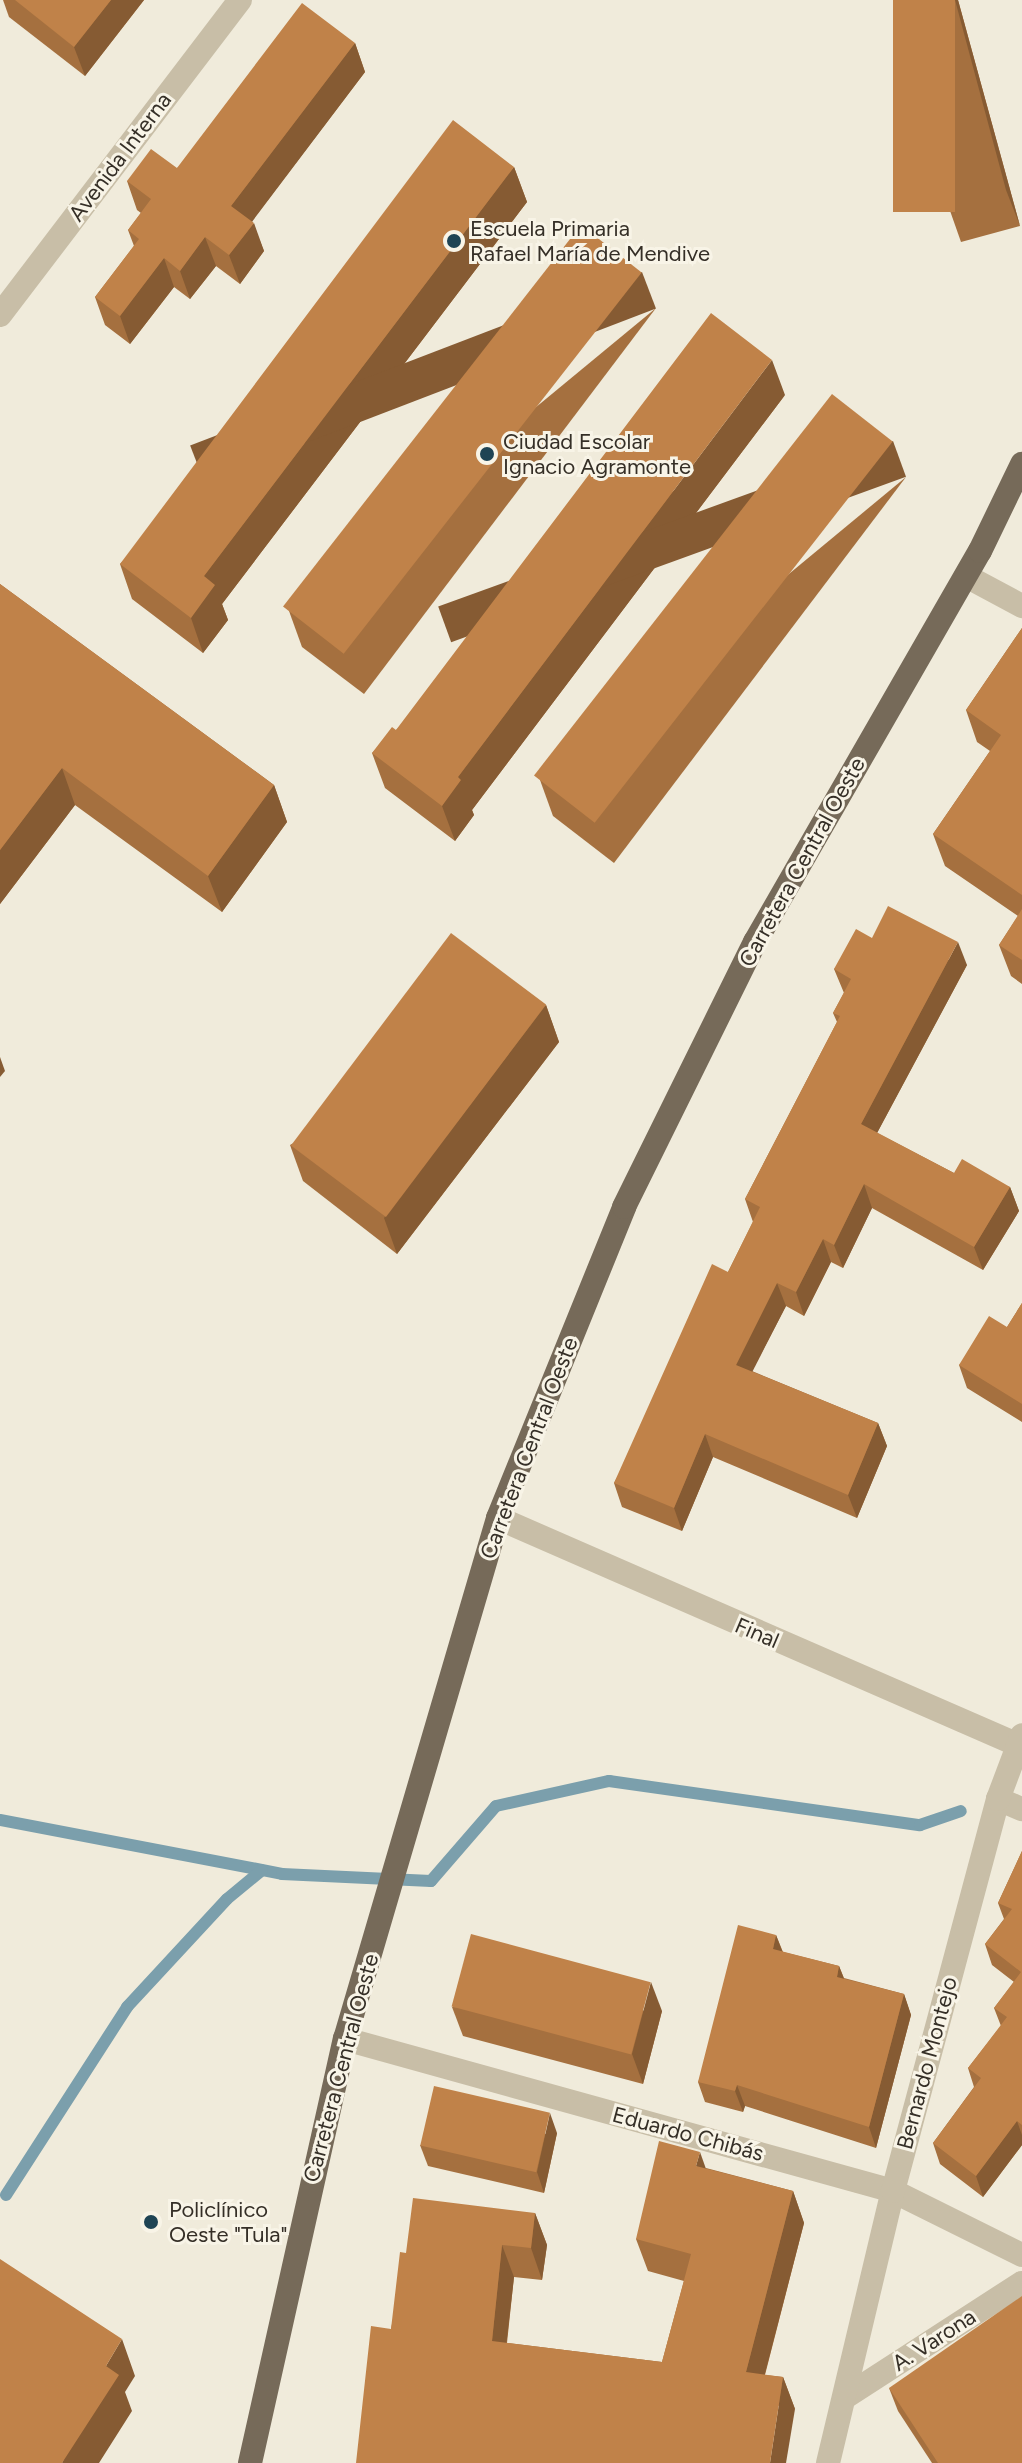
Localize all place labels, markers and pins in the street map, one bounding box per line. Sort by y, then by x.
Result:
place label: Escuela Primaria Rafael María de Mendive [470,215,710,266]
marker: Escuela Primaria Rafael María de Mendive [445,232,463,250]
place label: Ciudad Escolar Ignacio Agramonte [503,428,691,480]
marker: Ciudad Escolar Ignacio Agramonte [478,445,496,463]
place label: Policlínico Oeste "Tula" [169,2196,288,2248]
marker: Policlínico Oeste "Tula" [140,2211,162,2233]

